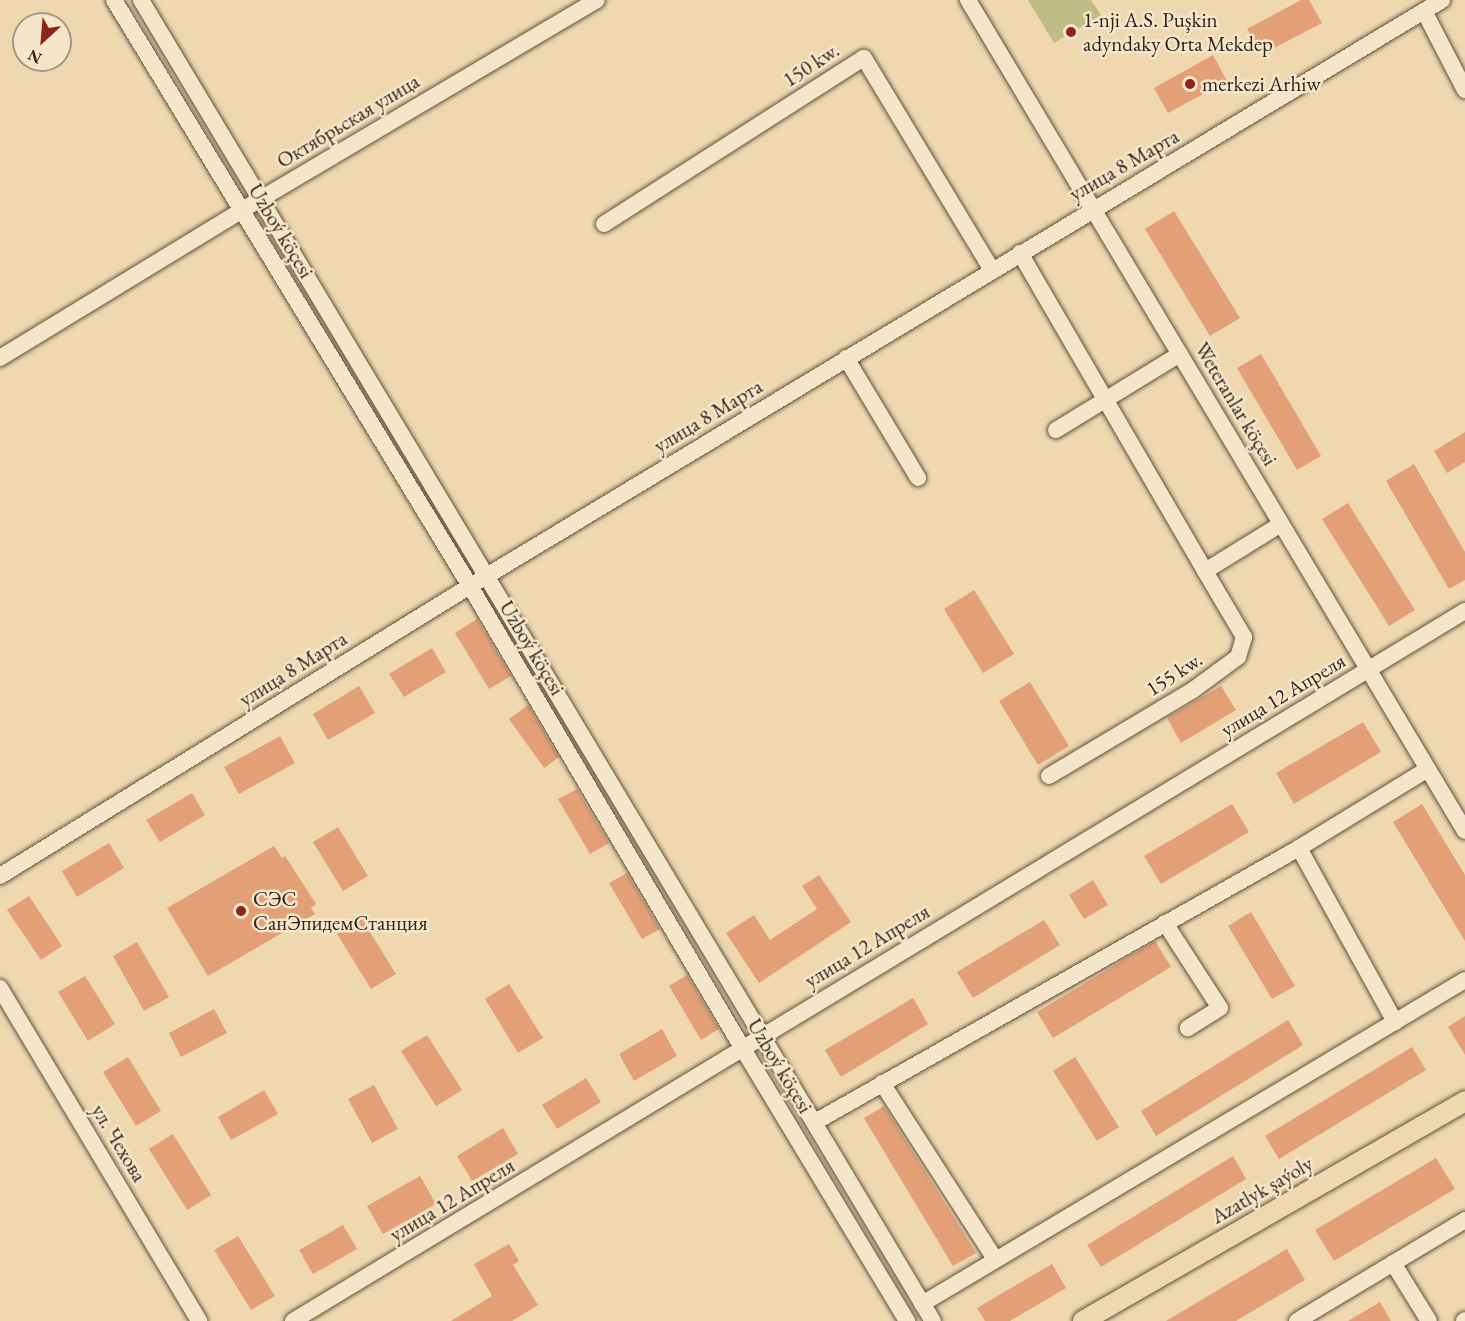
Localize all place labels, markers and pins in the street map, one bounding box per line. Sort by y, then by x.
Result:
place label: 1-nji A.S. Puşkin adyndaky Orta Mekdep [1083,7,1273,57]
marker: 1-nji A.S. Puşkin adyndaky Orta Mekdep [1064,25,1078,39]
place label: merkezi Arhiw [1202,71,1321,97]
marker: merkezi Arhiw [1183,77,1197,91]
place label: СЭС СанЭпидемСтанция [253,886,428,936]
marker: СЭС СанЭпидемСтанция [234,904,248,918]

